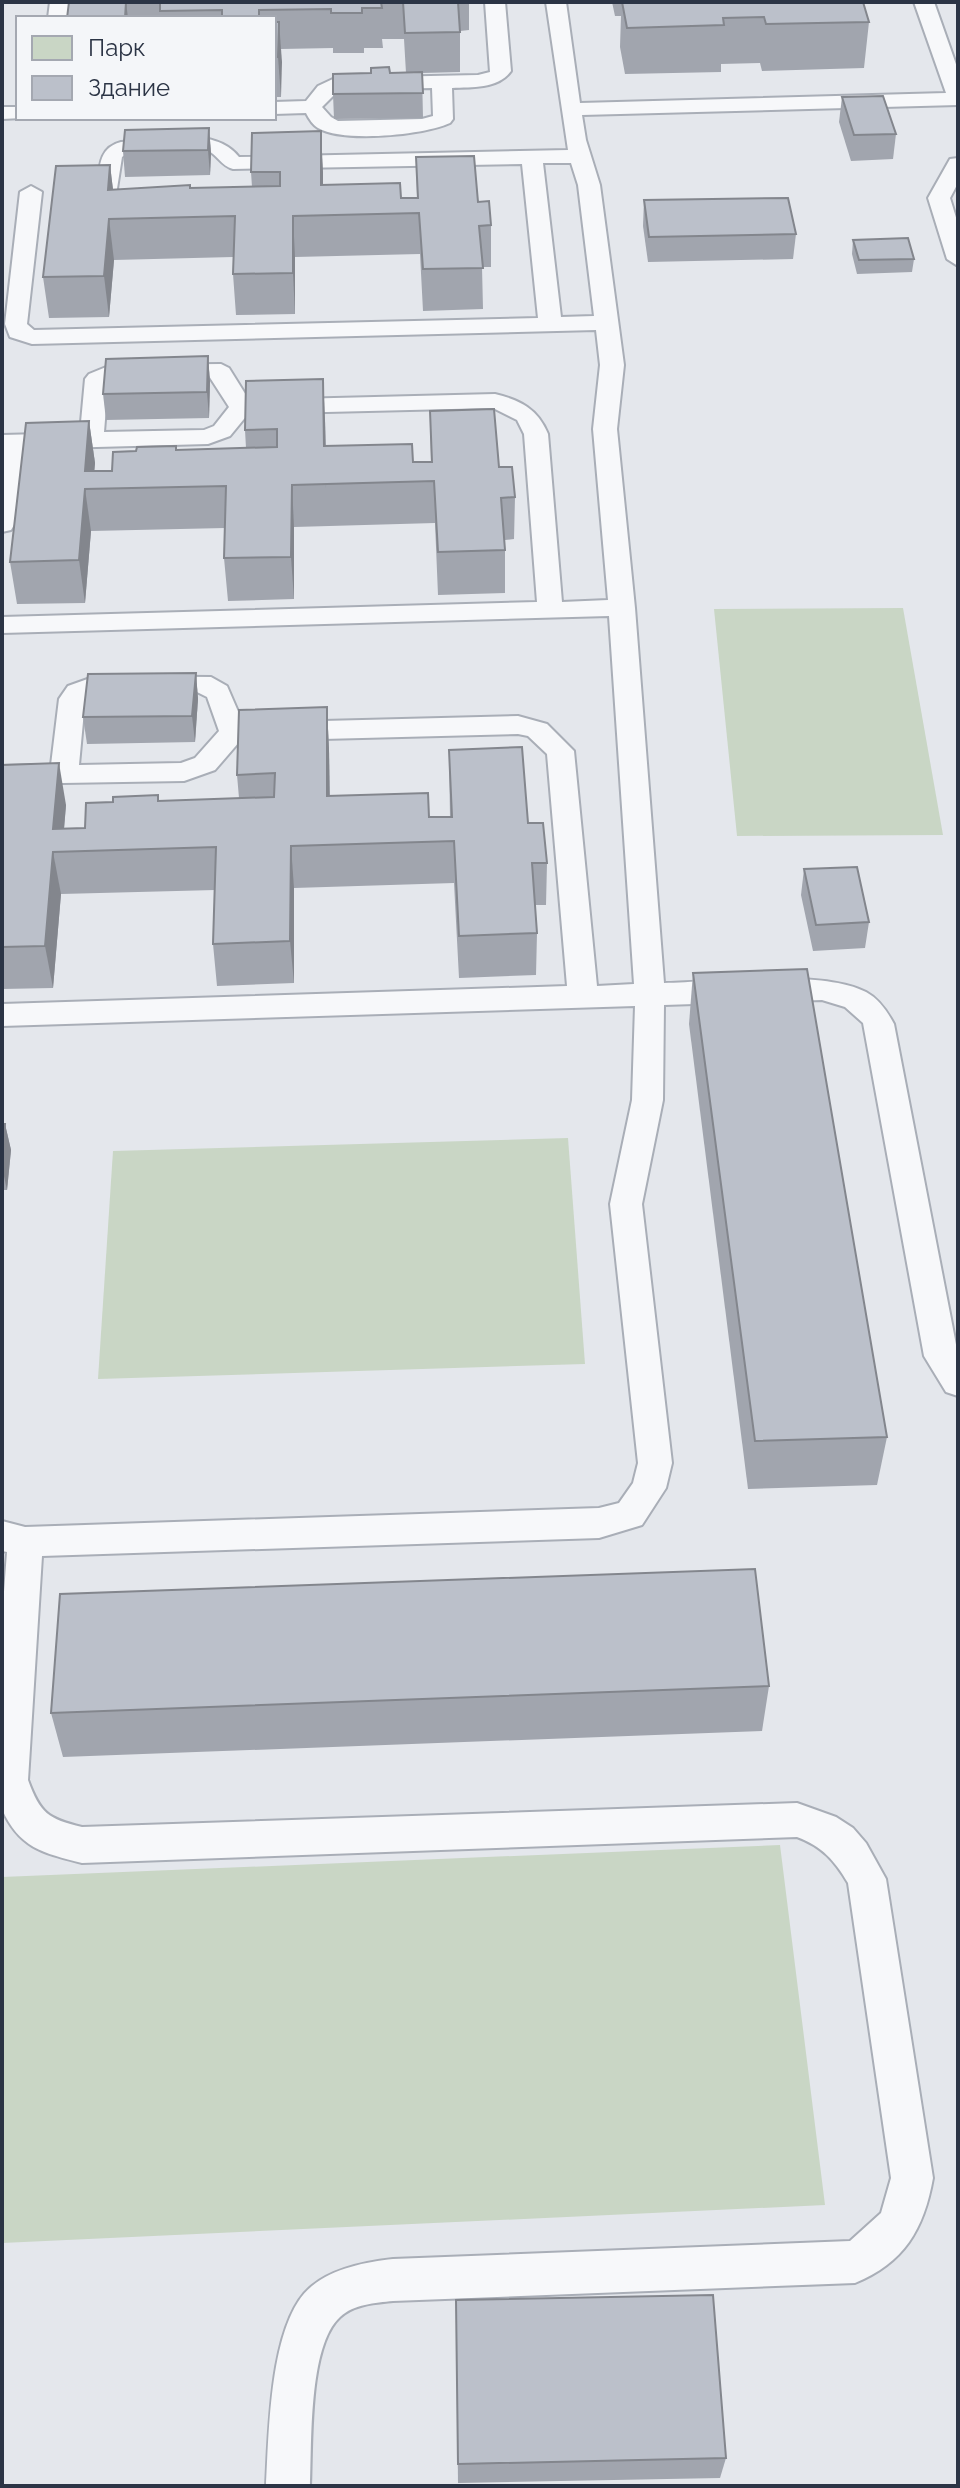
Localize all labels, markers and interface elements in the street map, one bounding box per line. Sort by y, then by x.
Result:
legend [16,16,276,120]
text: Парк [88,33,146,62]
text: Здание [88,73,170,102]

